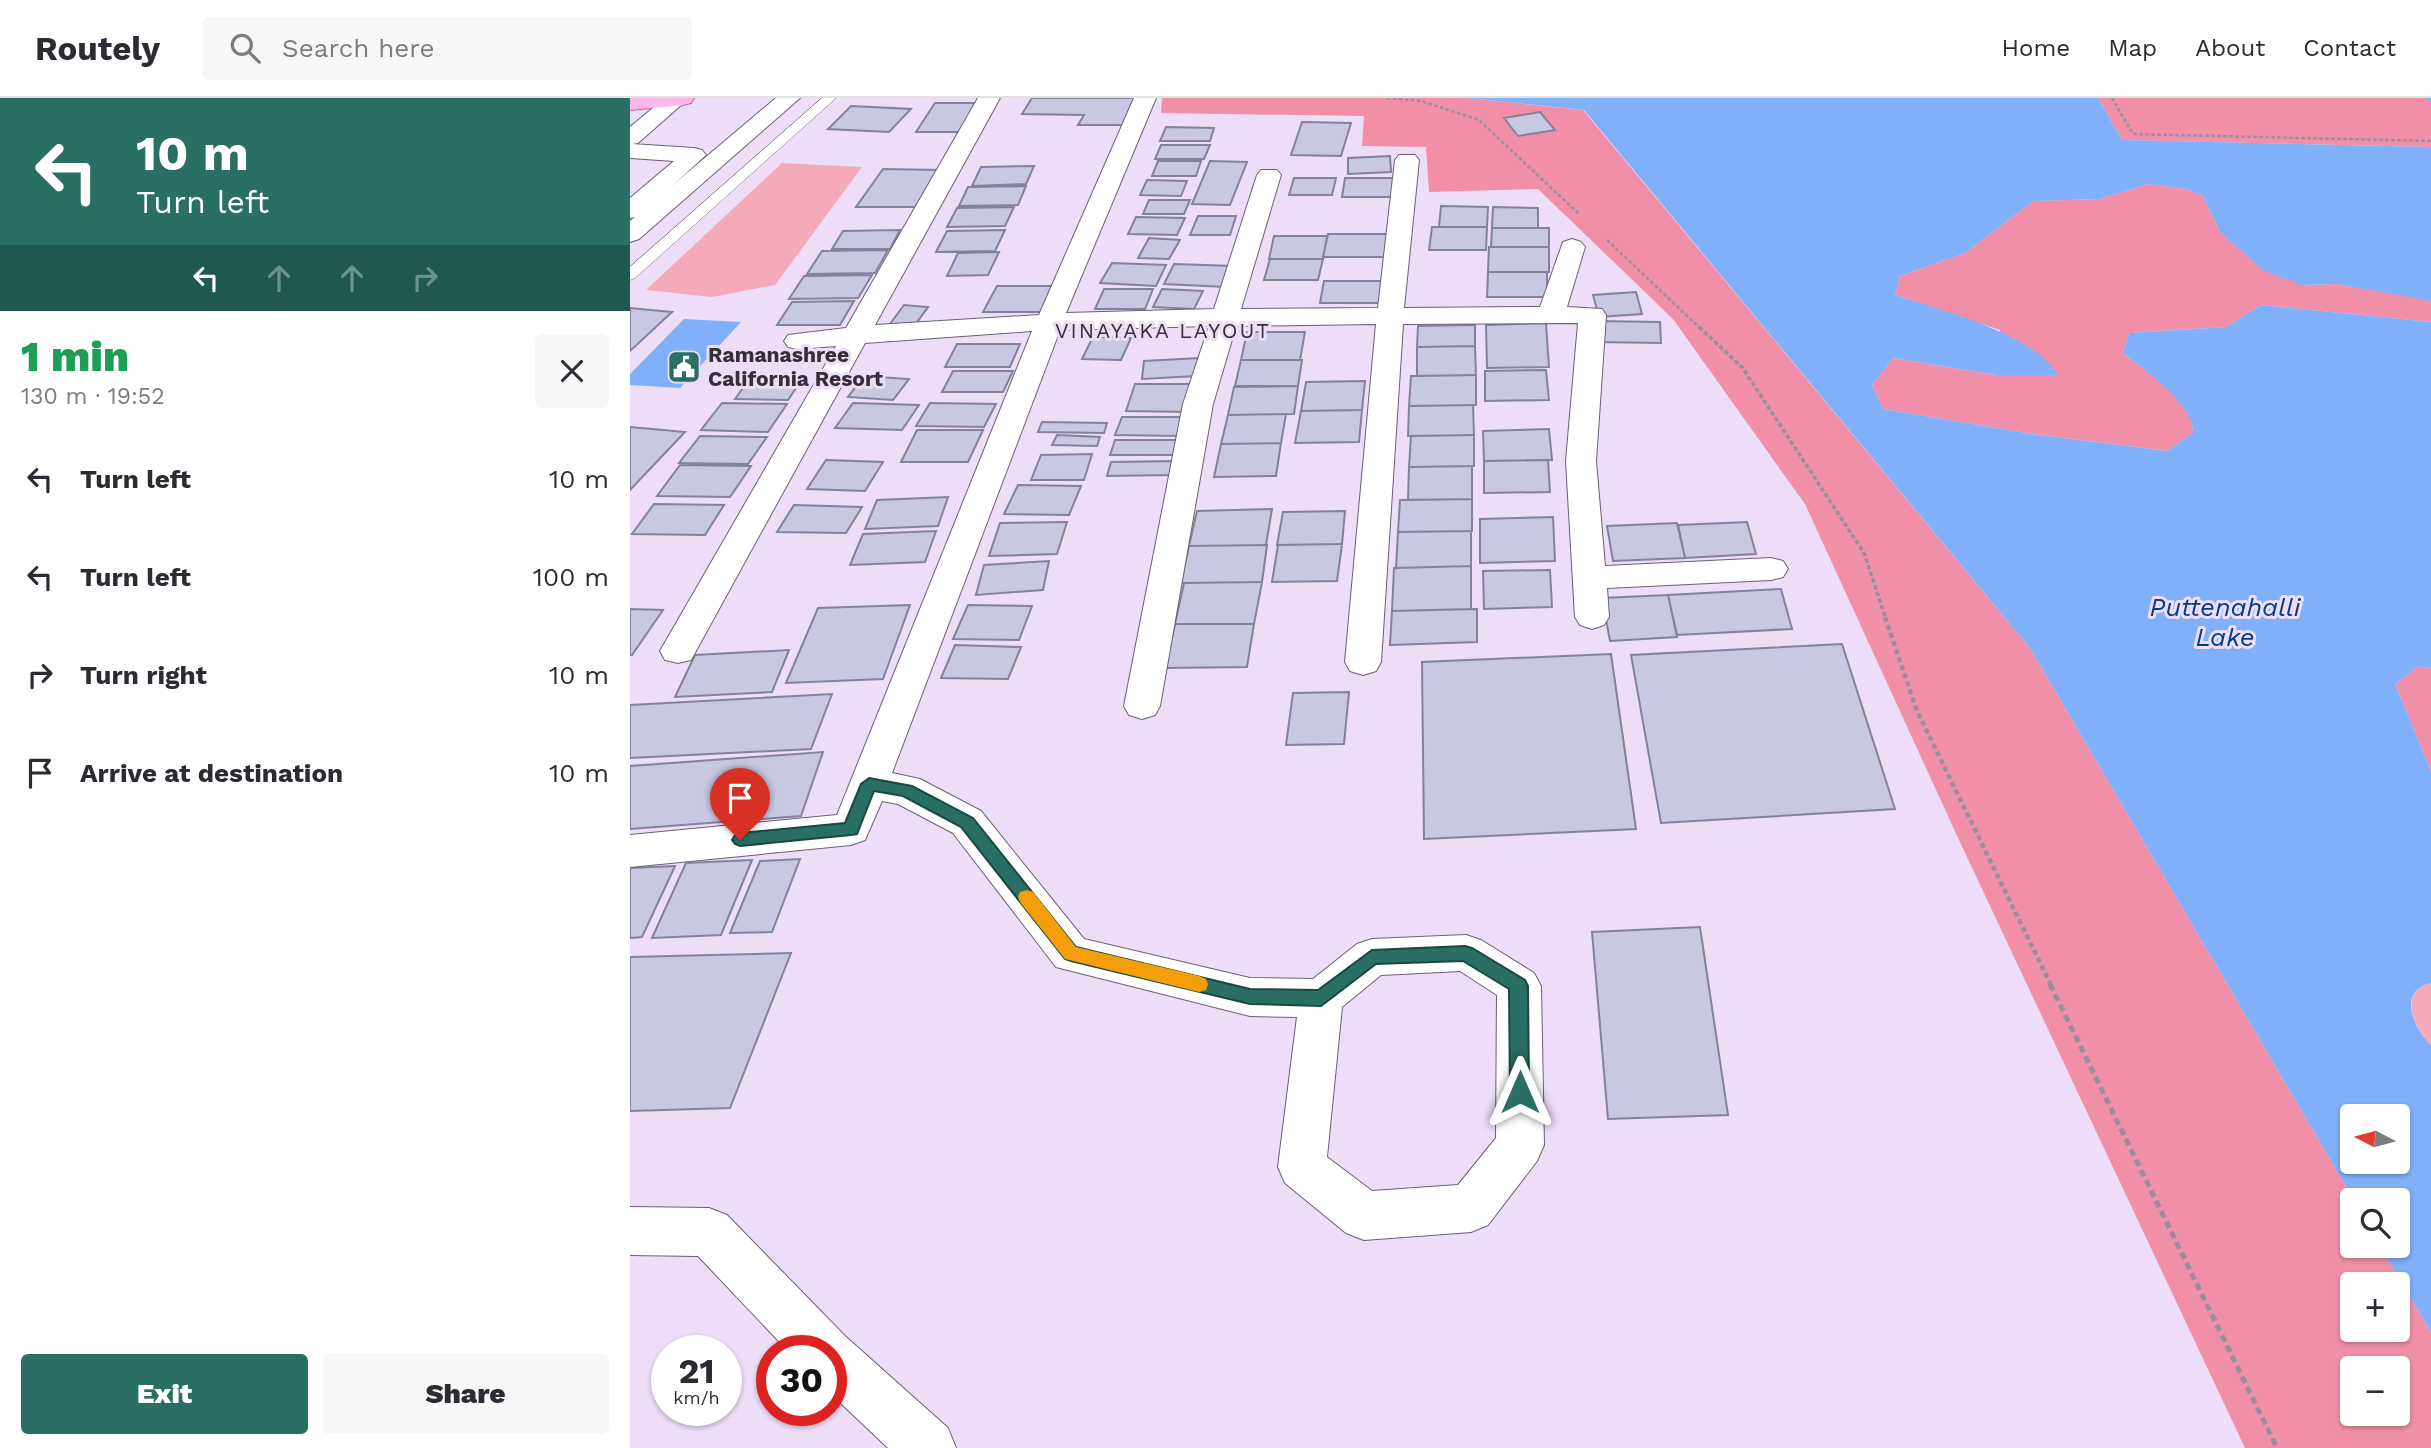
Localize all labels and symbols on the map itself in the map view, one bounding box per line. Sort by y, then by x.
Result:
district label: VINAYAKA LAYOUT [1055,318,1271,343]
place label: Ramanashree California Resort [708,342,883,391]
public building icon: Ramanashree California Resort [665,348,703,386]
water label: Puttenahalli Lake [2150,592,2302,652]
pin [710,768,770,840]
position arrow [1483,1055,1557,1129]
north arrow [2340,1104,2410,1174]
speed limit sign: 30 [756,1335,847,1426]

